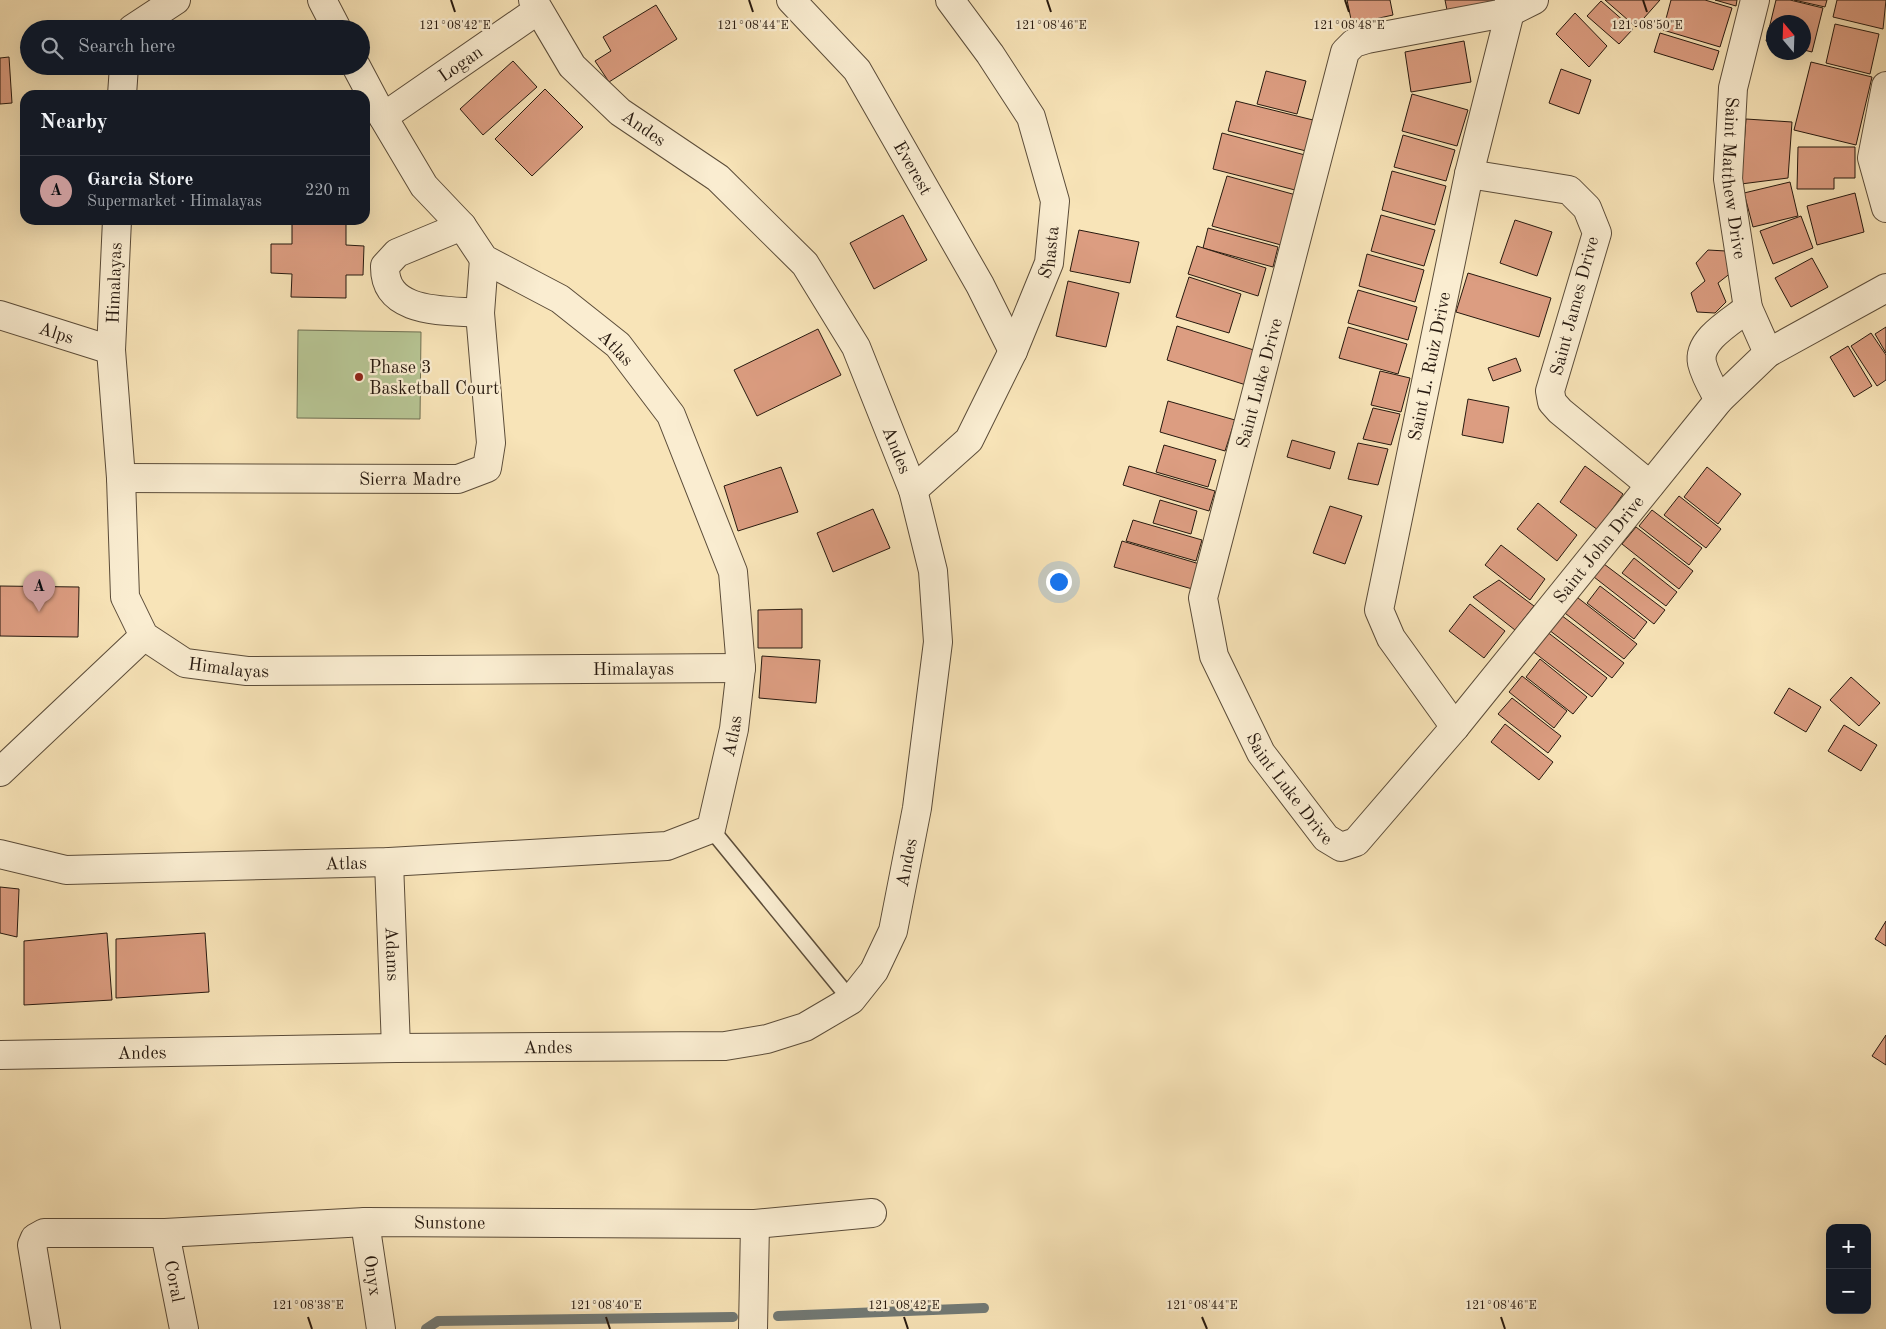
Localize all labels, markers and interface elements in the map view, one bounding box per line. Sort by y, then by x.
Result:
north arrow [1766,15,1811,60]
text: 121°08'50"E [1611,19,1683,32]
search box [20,20,370,75]
text: 121°08'42"E [419,20,491,32]
text: 121°08'44"E [717,20,789,32]
text: 121°08'46"E [1015,20,1087,32]
text: 121°08'48"E [1313,20,1385,32]
icon: search [38,34,66,62]
text: Search here [78,38,175,57]
street label: Logan [435,43,487,86]
street label: Saint Matthew Drive [1718,96,1748,260]
street label: Andes [618,107,669,150]
text: Nearby [40,112,108,133]
street label: Everest [890,138,935,199]
text: Garcia Store [87,171,194,190]
text: A [50,183,62,199]
text: 220 m [305,183,350,199]
text: Supermarket · Himalayas [87,194,262,210]
street label: Shasta [1036,225,1063,281]
street label: Saint James Drive [1548,235,1602,378]
street label: Himalayas [105,242,125,324]
street label: Saint L. Ruiz Drive [1406,290,1454,443]
street label: Saint Luke Drive [1234,316,1286,450]
street label: Alps [36,320,76,348]
street label: Atlas [594,327,636,370]
place label: Phase 3 Basketball Court [369,359,499,398]
marker: Phase 3 Basketball Court [353,371,365,383]
street label: Andes [879,424,914,477]
street label: Sierra Madre [359,471,461,489]
street label: Saint John Drive [1551,493,1648,607]
your location [1046,569,1072,595]
pin: A [23,571,55,612]
street label: Himalayas [187,655,269,681]
street label: Himalayas [593,660,674,679]
street label: Atlas [720,714,746,759]
street label: Saint Luke Drive [1243,730,1335,849]
street label: Andes [894,837,921,888]
street label: Atlas [325,855,367,874]
street label: Adams [381,927,401,982]
street label: Andes [523,1039,573,1057]
street label: Andes [117,1044,167,1063]
street label: Sunstone [414,1214,485,1233]
map controls [1826,1224,1871,1314]
button: + [1826,1224,1871,1269]
street label: Onyx [360,1254,384,1297]
street label: Coral [161,1259,186,1304]
button: − [1826,1269,1871,1314]
text: 121°08'38"E [272,1300,344,1312]
text: 121°08'40"E [570,1300,642,1312]
text: 121°08'42"E [868,1300,940,1312]
text: 121°08'44"E [1166,1300,1238,1312]
text: 121°08'46"E [1465,1300,1537,1312]

